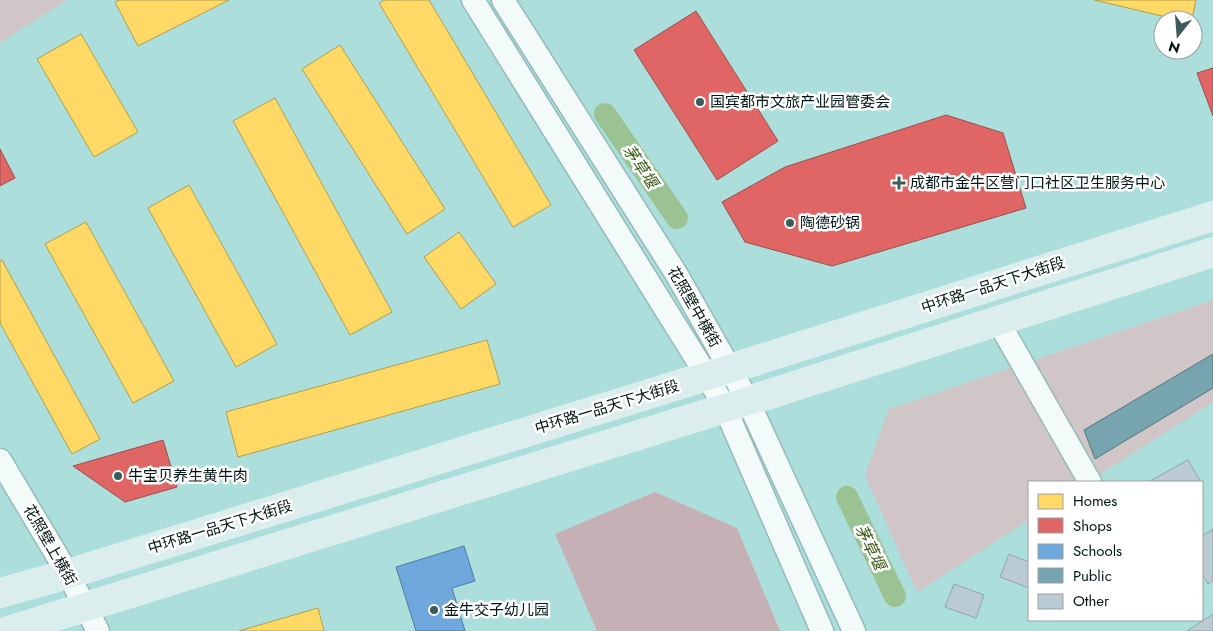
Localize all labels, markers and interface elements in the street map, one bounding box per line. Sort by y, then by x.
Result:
north arrow [1153,10,1203,60]
text: N [1166,36,1182,59]
place label: 国宾都市文旅产业园管委会 [710,91,890,113]
marker: 国宾都市文旅产业园管委会 [694,96,706,108]
water label: 茅草堰 [618,140,665,195]
place label: 成都市金牛区营门口社区卫生服务中心 [910,172,1165,194]
marker: 成都市金牛区营门口社区卫生服务中心 [892,176,906,190]
place label: 陶德砂锅 [800,212,860,234]
marker: 陶德砂锅 [784,217,796,229]
street label: 中环路一品天下大街段 [918,251,1068,319]
street label: 花照壁中横街 [662,263,726,351]
street label: 中环路一品天下大街段 [532,375,682,439]
place label: 牛宝贝养生黄牛肉 [128,465,248,487]
marker: 牛宝贝养生黄牛肉 [112,470,124,482]
legend [1028,481,1203,621]
text: Homes [1073,490,1117,512]
street label: 中环路一品天下大街段 [145,495,295,559]
street label: 花照壁上横街 [18,501,82,589]
text: Shops [1073,515,1112,537]
water label: 茅草堰 [850,521,893,577]
text: Schools [1073,540,1122,562]
text: Public [1073,565,1112,587]
text: Other [1073,590,1110,612]
place label: 金牛交子幼儿园 [444,599,549,621]
marker: 金牛交子幼儿园 [428,604,440,616]

